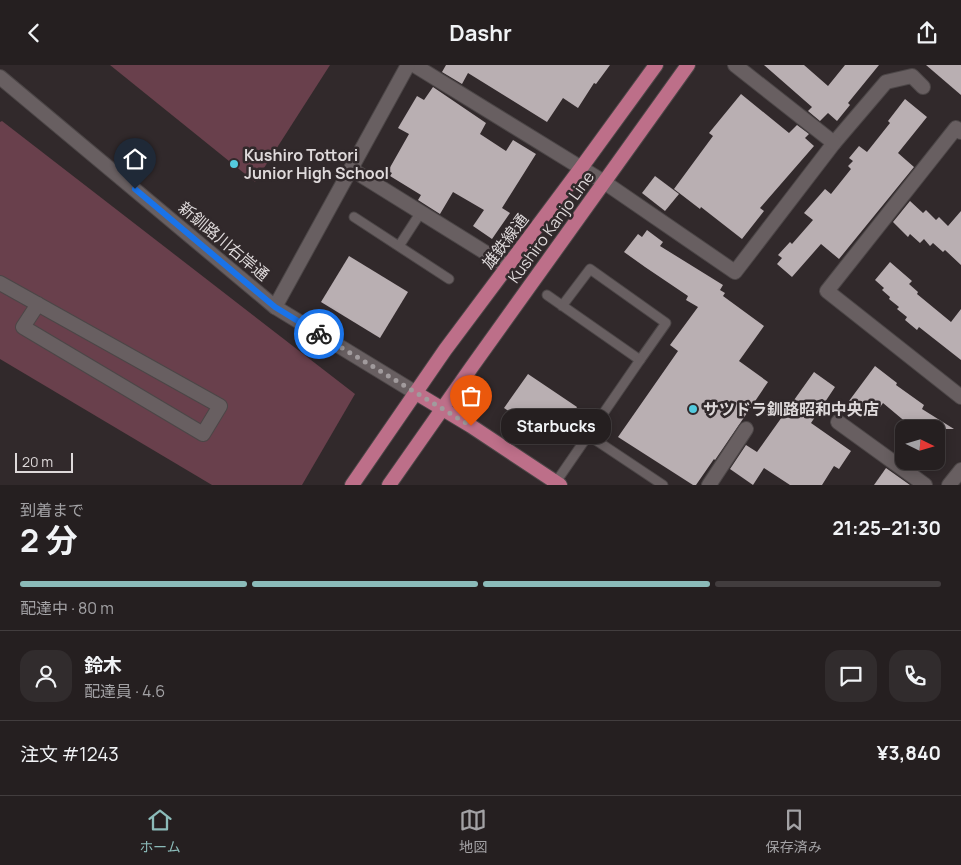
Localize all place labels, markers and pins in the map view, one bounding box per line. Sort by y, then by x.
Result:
pin [114,138,156,189]
place label: Kushiro Tottori Junior High School [244,144,389,184]
marker: Kushiro Tottori Junior High School [228,158,240,170]
pin [450,375,492,426]
place label: サツドラ釧路昭和中央店 [703,398,879,420]
marker: サツドラ釧路昭和中央店 [687,403,699,415]
callout: Starbucks [501,409,611,443]

